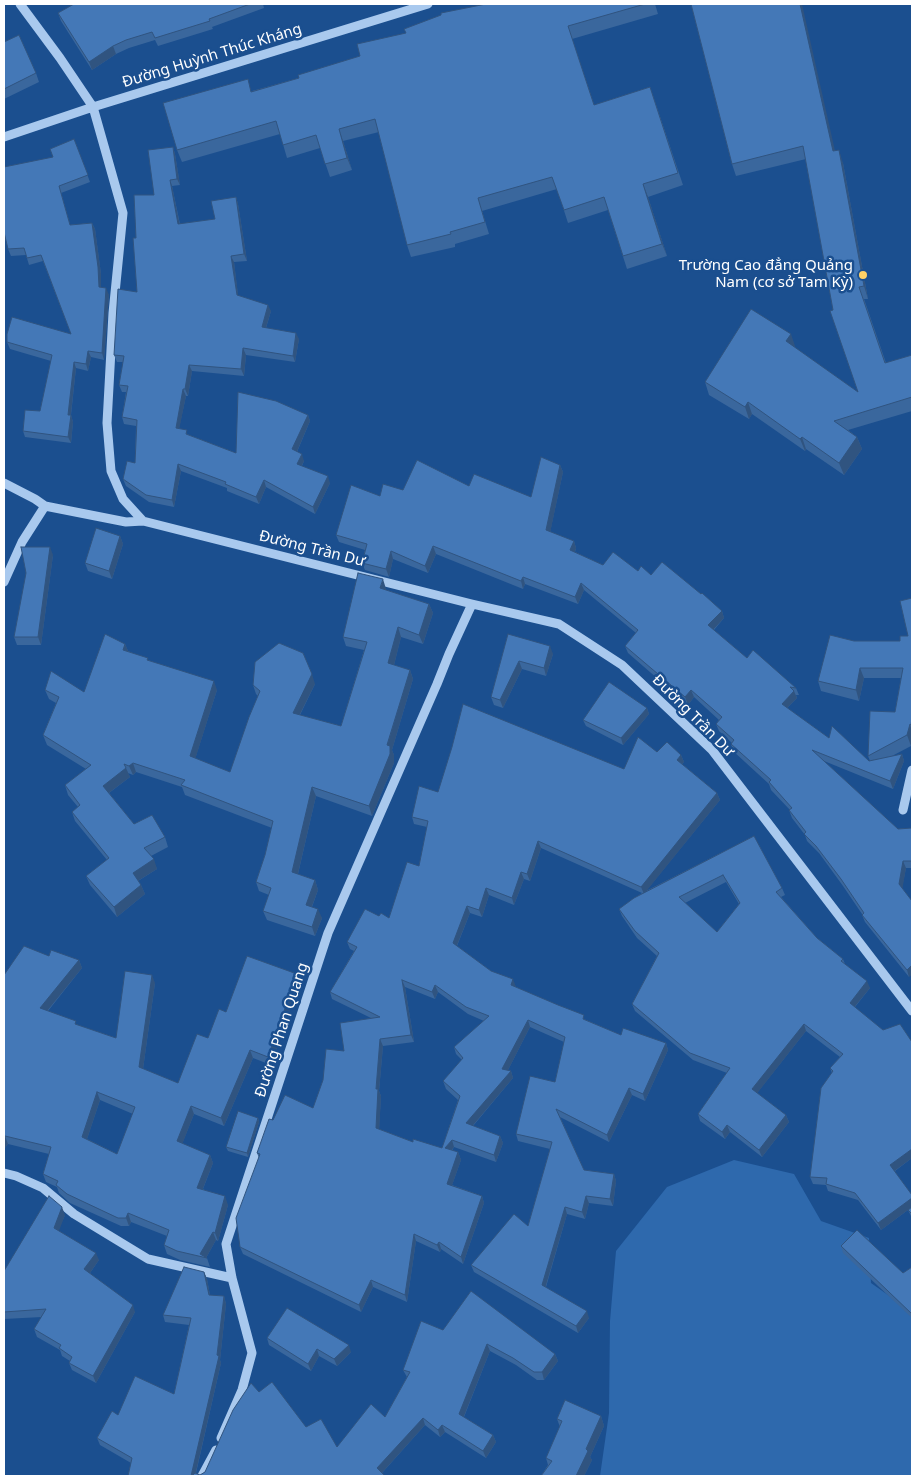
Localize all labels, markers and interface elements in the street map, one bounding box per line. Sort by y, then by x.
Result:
street label: Đường Huỳnh Thúc Kháng [120,20,304,92]
place label: Trường Cao đẳng Quảng Nam (cơ sở Tam Kỳ) [679,257,853,292]
marker: Trường Cao đẳng Quảng Nam (cơ sở Tam Kỳ) [857,269,869,281]
street label: Đường Trần Dư [257,527,367,571]
street label: Đường Trần Dư [648,671,738,761]
street label: Đường Phan Quang [252,960,312,1100]

